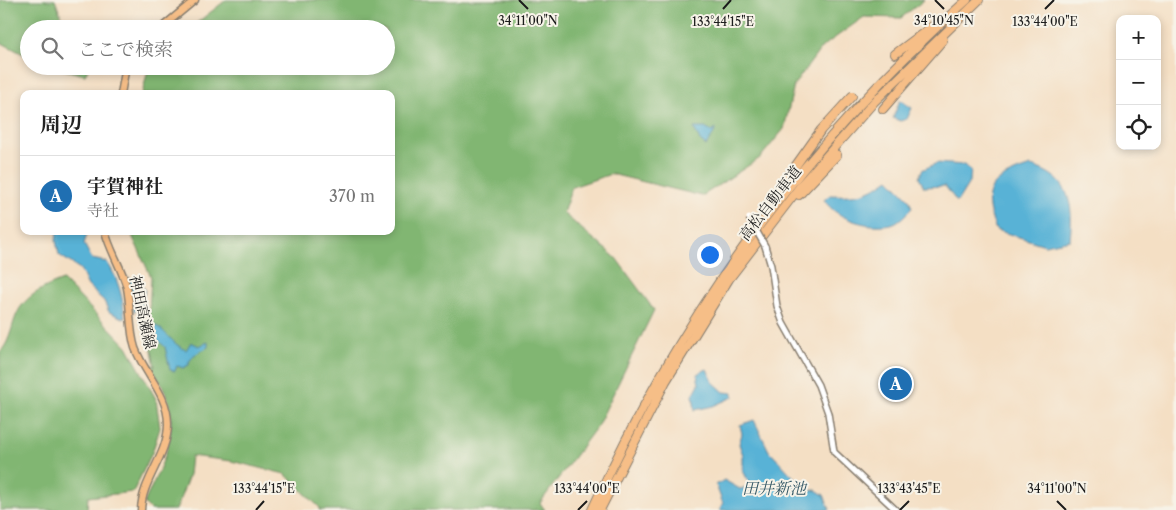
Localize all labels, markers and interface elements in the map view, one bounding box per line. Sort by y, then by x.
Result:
text: 34°11'00"N [498,13,558,28]
text: 34°10'45"N [914,13,974,28]
text: 133°44'15"E [692,14,754,29]
text: 133°44'00"E [1012,14,1078,29]
map controls [1116,15,1161,150]
button: + [1116,15,1161,60]
search box [20,20,395,75]
icon: search [38,34,66,62]
text: ここで検索 [78,38,173,61]
button: − [1116,60,1161,105]
button: locate [1116,105,1161,150]
text: 周辺 [40,112,82,137]
street label: 高松自動車道 [735,162,805,244]
text: 宇賀神社 [87,175,163,198]
text: A [50,186,62,206]
text: 370 m [329,186,375,206]
text: 寺社 [87,200,119,220]
your location [697,242,723,268]
street label: 神田高瀬線 [126,273,160,351]
pin: A [880,365,912,403]
water label: 田井新池 [742,478,808,498]
text: 133°44'15"E [233,481,295,496]
text: 133°44'00"E [554,481,620,496]
text: 133°43'45"E [877,481,941,496]
text: 34°11'00"N [1027,481,1087,496]

